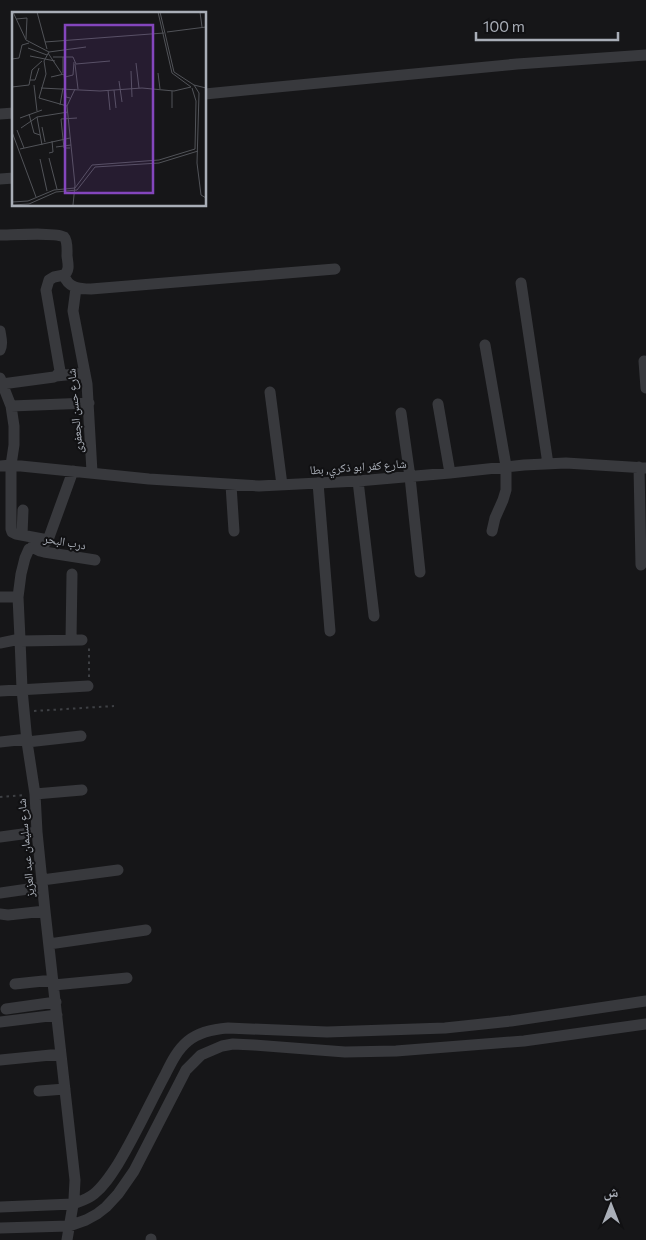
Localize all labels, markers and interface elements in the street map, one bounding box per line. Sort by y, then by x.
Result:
scale bar [476,10,618,42]
inset map [12,12,206,206]
text: 100 m [483,17,525,35]
street label: شارع حسن الجعفرى [63,368,87,454]
street label: شارع كفر ابو ذكري, بطا [309,456,407,480]
street label: درب البحر [41,530,87,553]
street label: شارع سليمان عبد العزيز [14,798,38,899]
north arrow [586,1180,636,1230]
text: ش [604,1183,619,1201]

